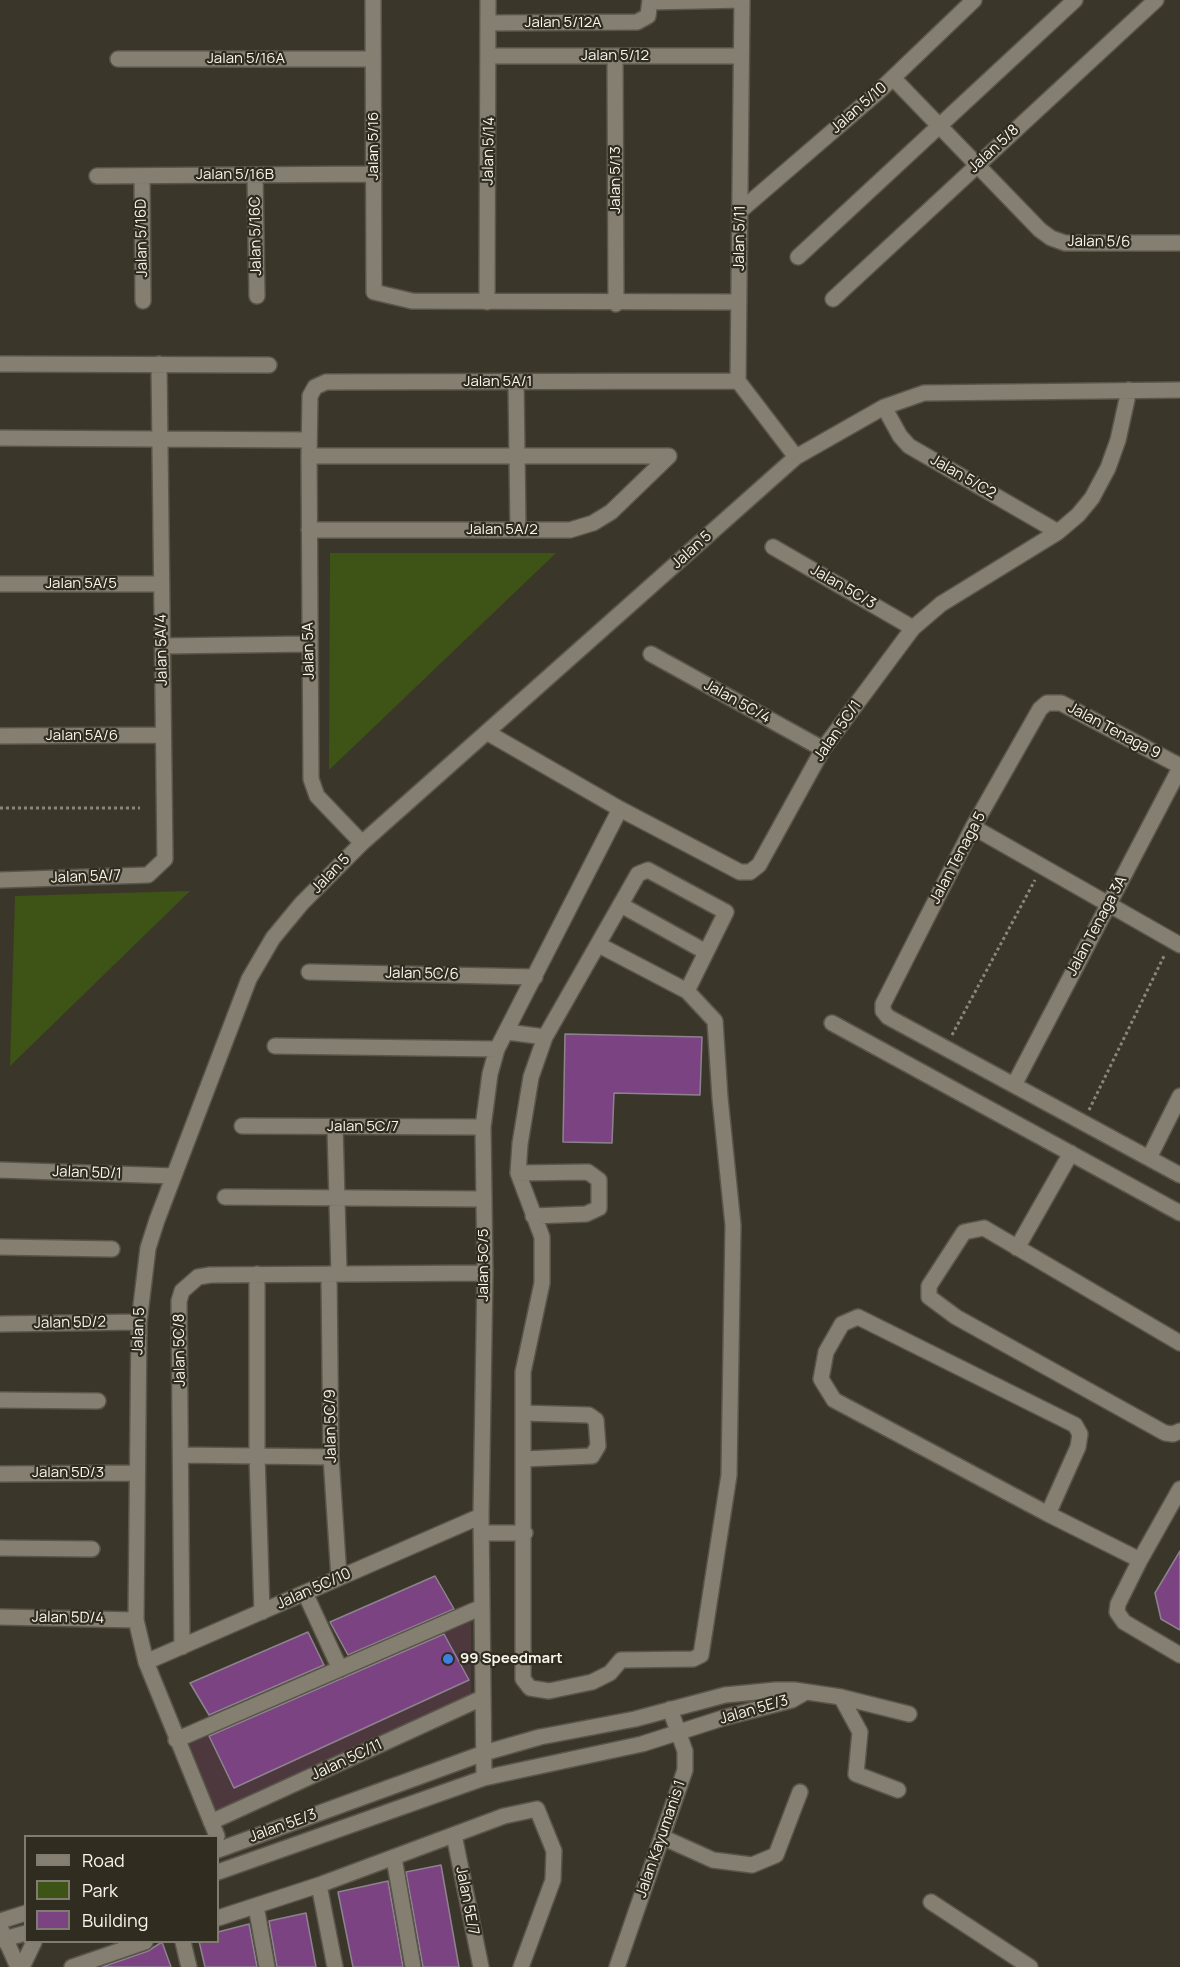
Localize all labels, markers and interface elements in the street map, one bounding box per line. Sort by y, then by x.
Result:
street label: Jalan 5/12A [524,14,602,32]
street label: Jalan 5/12 [581,47,649,65]
street label: Jalan 5/16A [207,50,285,68]
street label: Jalan 5/10 [827,79,891,137]
street label: Jalan 5/16 [365,112,383,180]
street label: Jalan 5/14 [479,117,499,185]
street label: Jalan 5/8 [965,121,1023,177]
street label: Jalan 5/13 [607,146,625,214]
street label: Jalan 5/16B [196,166,274,184]
street label: Jalan 5/16C [246,196,266,276]
street label: Jalan 5/16D [132,198,152,278]
street label: Jalan 5/11 [730,205,750,271]
street label: Jalan 5/6 [1067,232,1131,252]
street label: Jalan 5A/1 [464,373,532,391]
street label: Jalan 5/C2 [927,451,999,503]
street label: Jalan 5A/2 [466,521,538,539]
street label: Jalan 5 [668,527,716,573]
street label: Jalan 5C/3 [807,561,879,613]
street label: Jalan 5A/5 [45,575,117,593]
street label: Jalan 5A/4 [152,614,172,686]
street label: Jalan 5A [300,622,318,680]
street label: Jalan 5C/4 [701,676,773,728]
street label: Jalan 5C/1 [811,697,865,765]
street label: Jalan Tenaga 9 [1065,699,1163,763]
street label: Jalan 5A/6 [46,727,118,745]
street label: Jalan Tenaga 5 [926,809,990,907]
street label: Jalan 5 [308,851,354,897]
street label: Jalan 5A/7 [50,867,122,887]
street label: Jalan Tenaga 3A [1063,873,1131,979]
street label: Jalan 5C/6 [385,964,459,984]
street label: Jalan 5C/7 [327,1118,399,1136]
street label: Jalan 5D/1 [52,1163,122,1183]
street label: Jalan 5C/5 [475,1229,493,1301]
street label: Jalan 5 [129,1307,149,1355]
street label: Jalan 5D/2 [34,1313,106,1333]
street label: Jalan 5C/8 [170,1313,190,1387]
street label: Jalan 5C/9 [321,1389,341,1463]
street label: Jalan 5D/3 [32,1464,104,1482]
street label: Jalan 5C/10 [274,1565,354,1613]
street label: Jalan 5D/4 [32,1608,104,1628]
place label: 99 Speedmart [460,1650,563,1668]
marker: 99 Speedmart [441,1652,455,1666]
street label: Jalan 5E/3 [718,1692,790,1728]
street label: Jalan 5C/11 [309,1736,385,1784]
street label: Jalan Kayumanis 1 [632,1778,690,1900]
street label: Jalan 5E/3 [247,1806,319,1846]
legend [24,1835,219,1943]
text: Road [82,1848,125,1872]
street label: Jalan 5E/7 [452,1865,482,1937]
text: Park [82,1878,118,1902]
text: Building [82,1908,148,1932]

